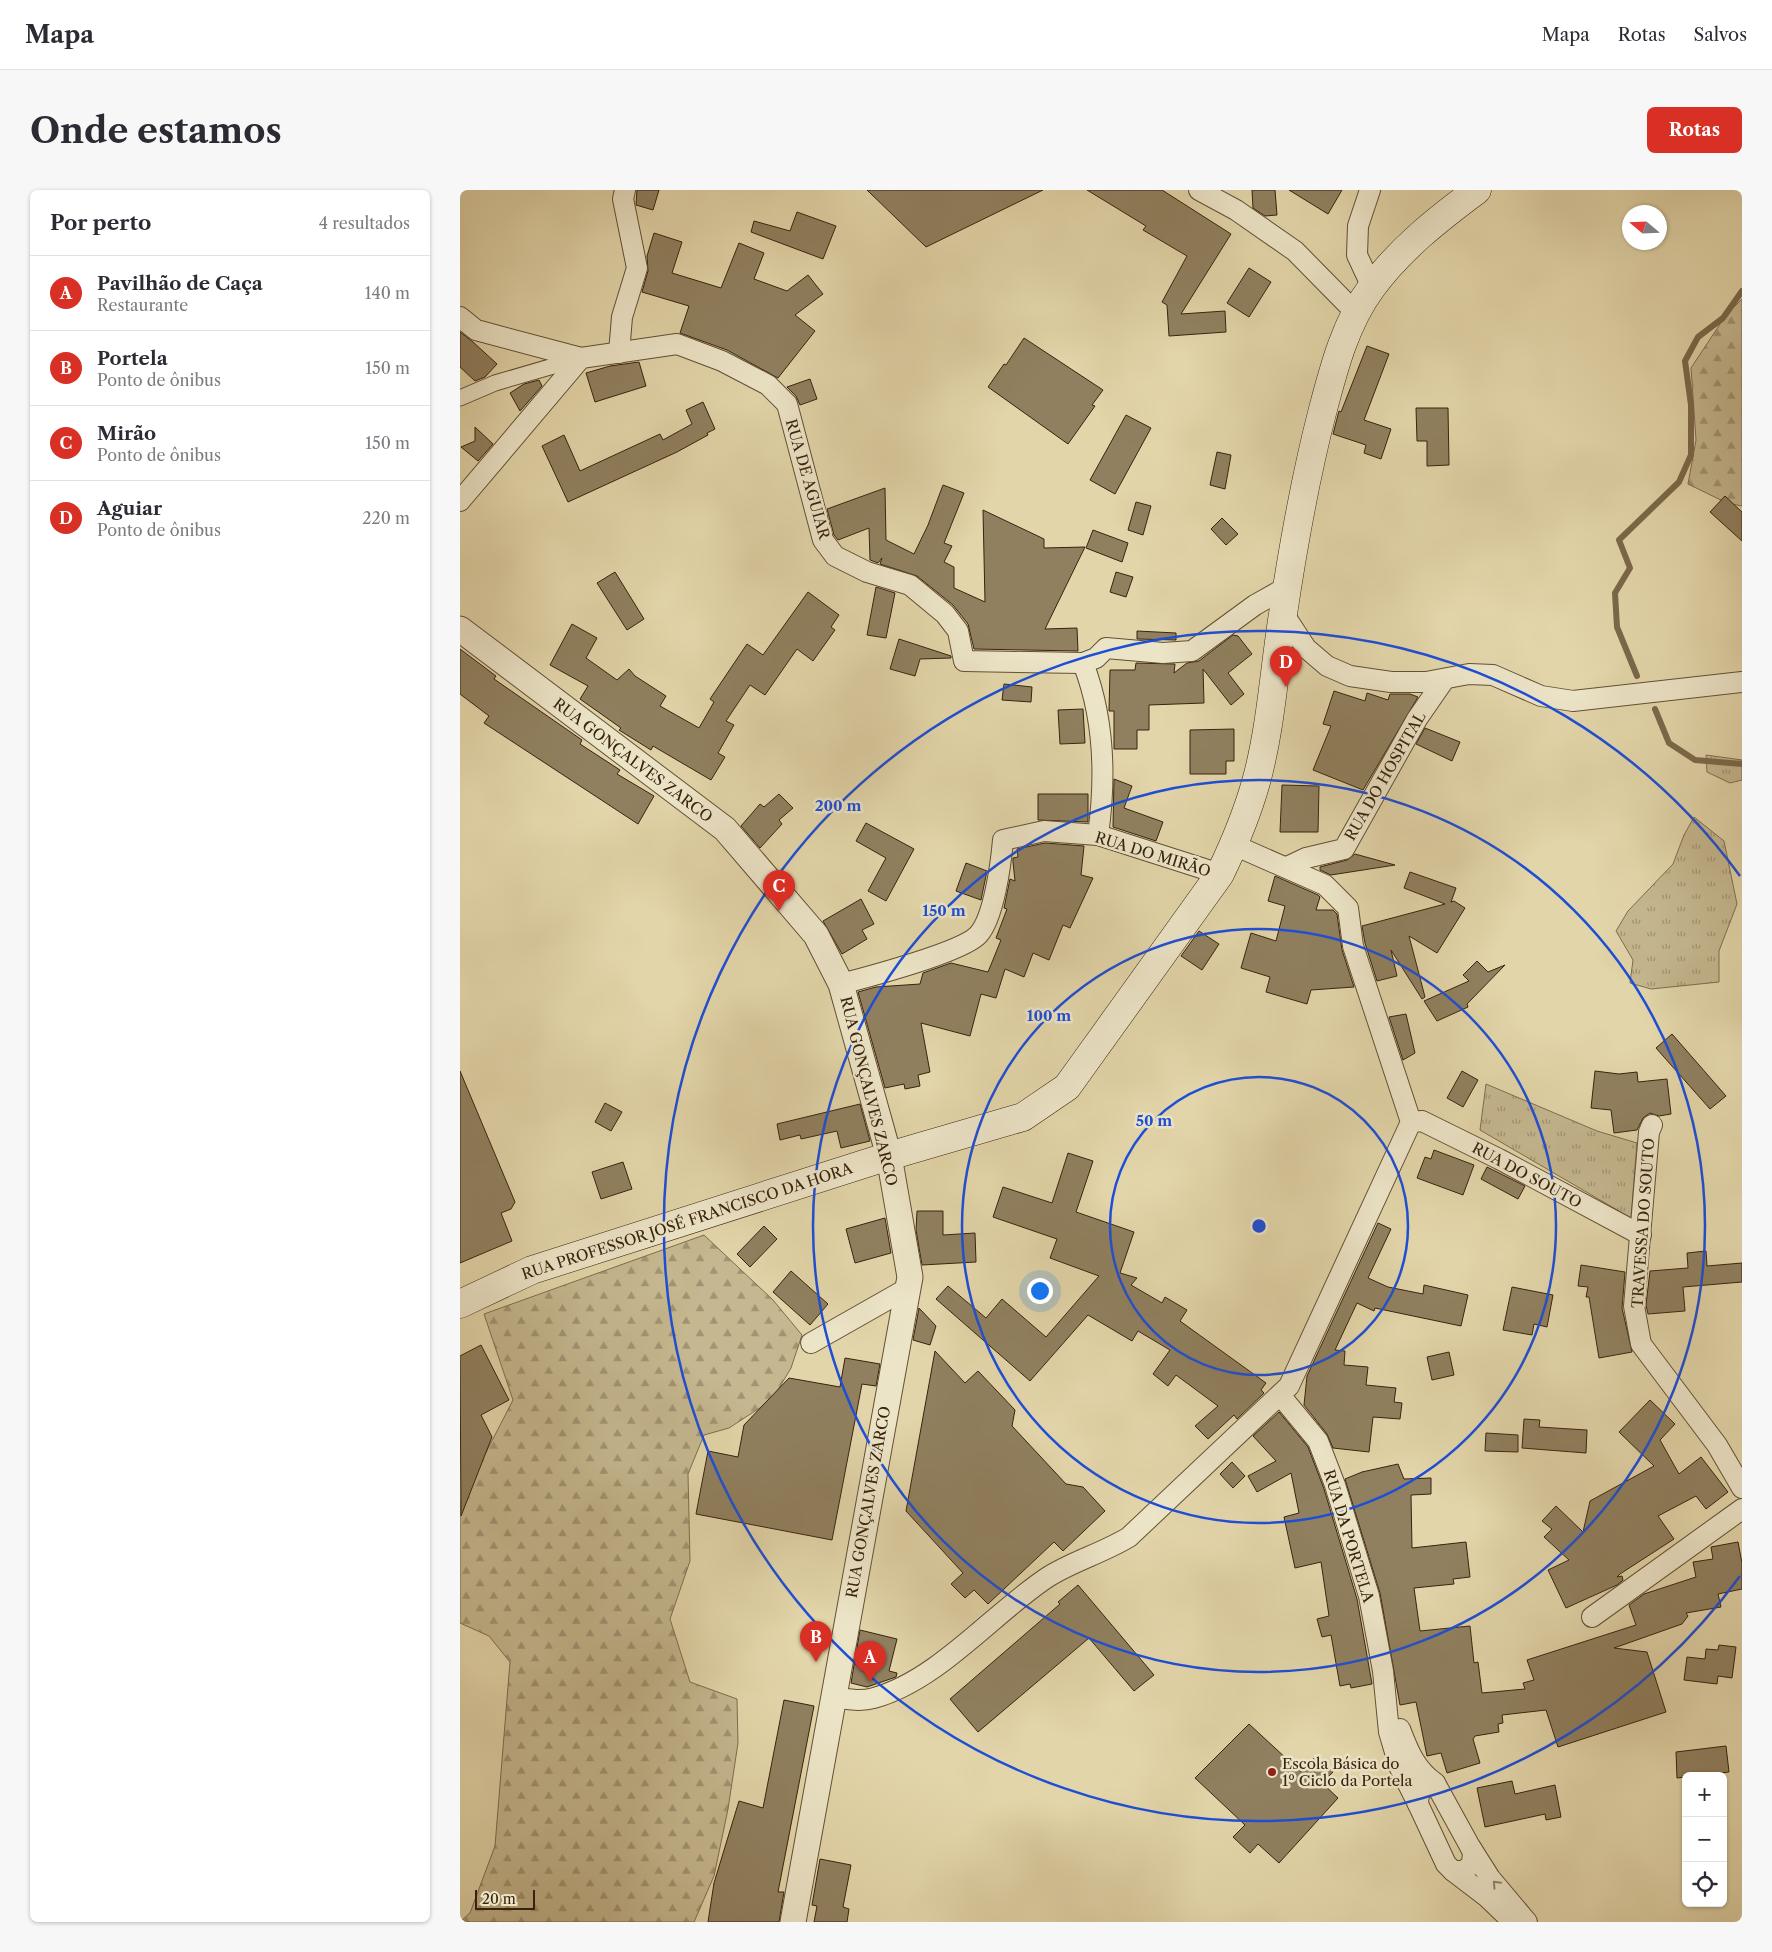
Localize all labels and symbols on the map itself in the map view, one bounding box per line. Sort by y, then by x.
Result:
north arrow [1622,205,1667,250]
street label: RUA DE AGUIAR [782,417,835,542]
pin: D [1270,646,1302,687]
street label: RUA GONÇALVES ZARCO [550,694,716,826]
street label: RUA DO HOSPITAL [1340,708,1430,844]
text: 200 m [815,796,861,815]
street label: RUA DO MIRÃO [1093,827,1213,881]
pin: C [763,870,795,911]
text: 150 m [922,901,966,920]
street label: RUA GONÇALVES ZARCO [836,994,902,1188]
text: 100 m [1027,1006,1071,1025]
text: 50 m [1136,1111,1172,1130]
street label: TRAVESSA DO SOUTO [1628,1137,1658,1309]
street label: RUA DO SOUTO [1469,1138,1585,1212]
street label: RUA PROFESSOR JOSÉ FRANCISCO DA HORA [519,1158,856,1284]
centre of rings [1250,1217,1268,1235]
your location [1027,1278,1053,1304]
street label: RUA GONÇALVES ZARCO [842,1405,894,1599]
street label: RUA DA PORTELA [1320,1467,1379,1606]
pin: B [800,1621,832,1662]
pin: A [854,1641,886,1682]
place label: Escola Básica do 1º Ciclo da Portela [1282,1754,1413,1790]
marker: Escola Básica do 1º Ciclo da Portela [1266,1766,1278,1778]
one-way arrow [1493,1881,1502,1890]
scale bar [475,1887,535,1910]

